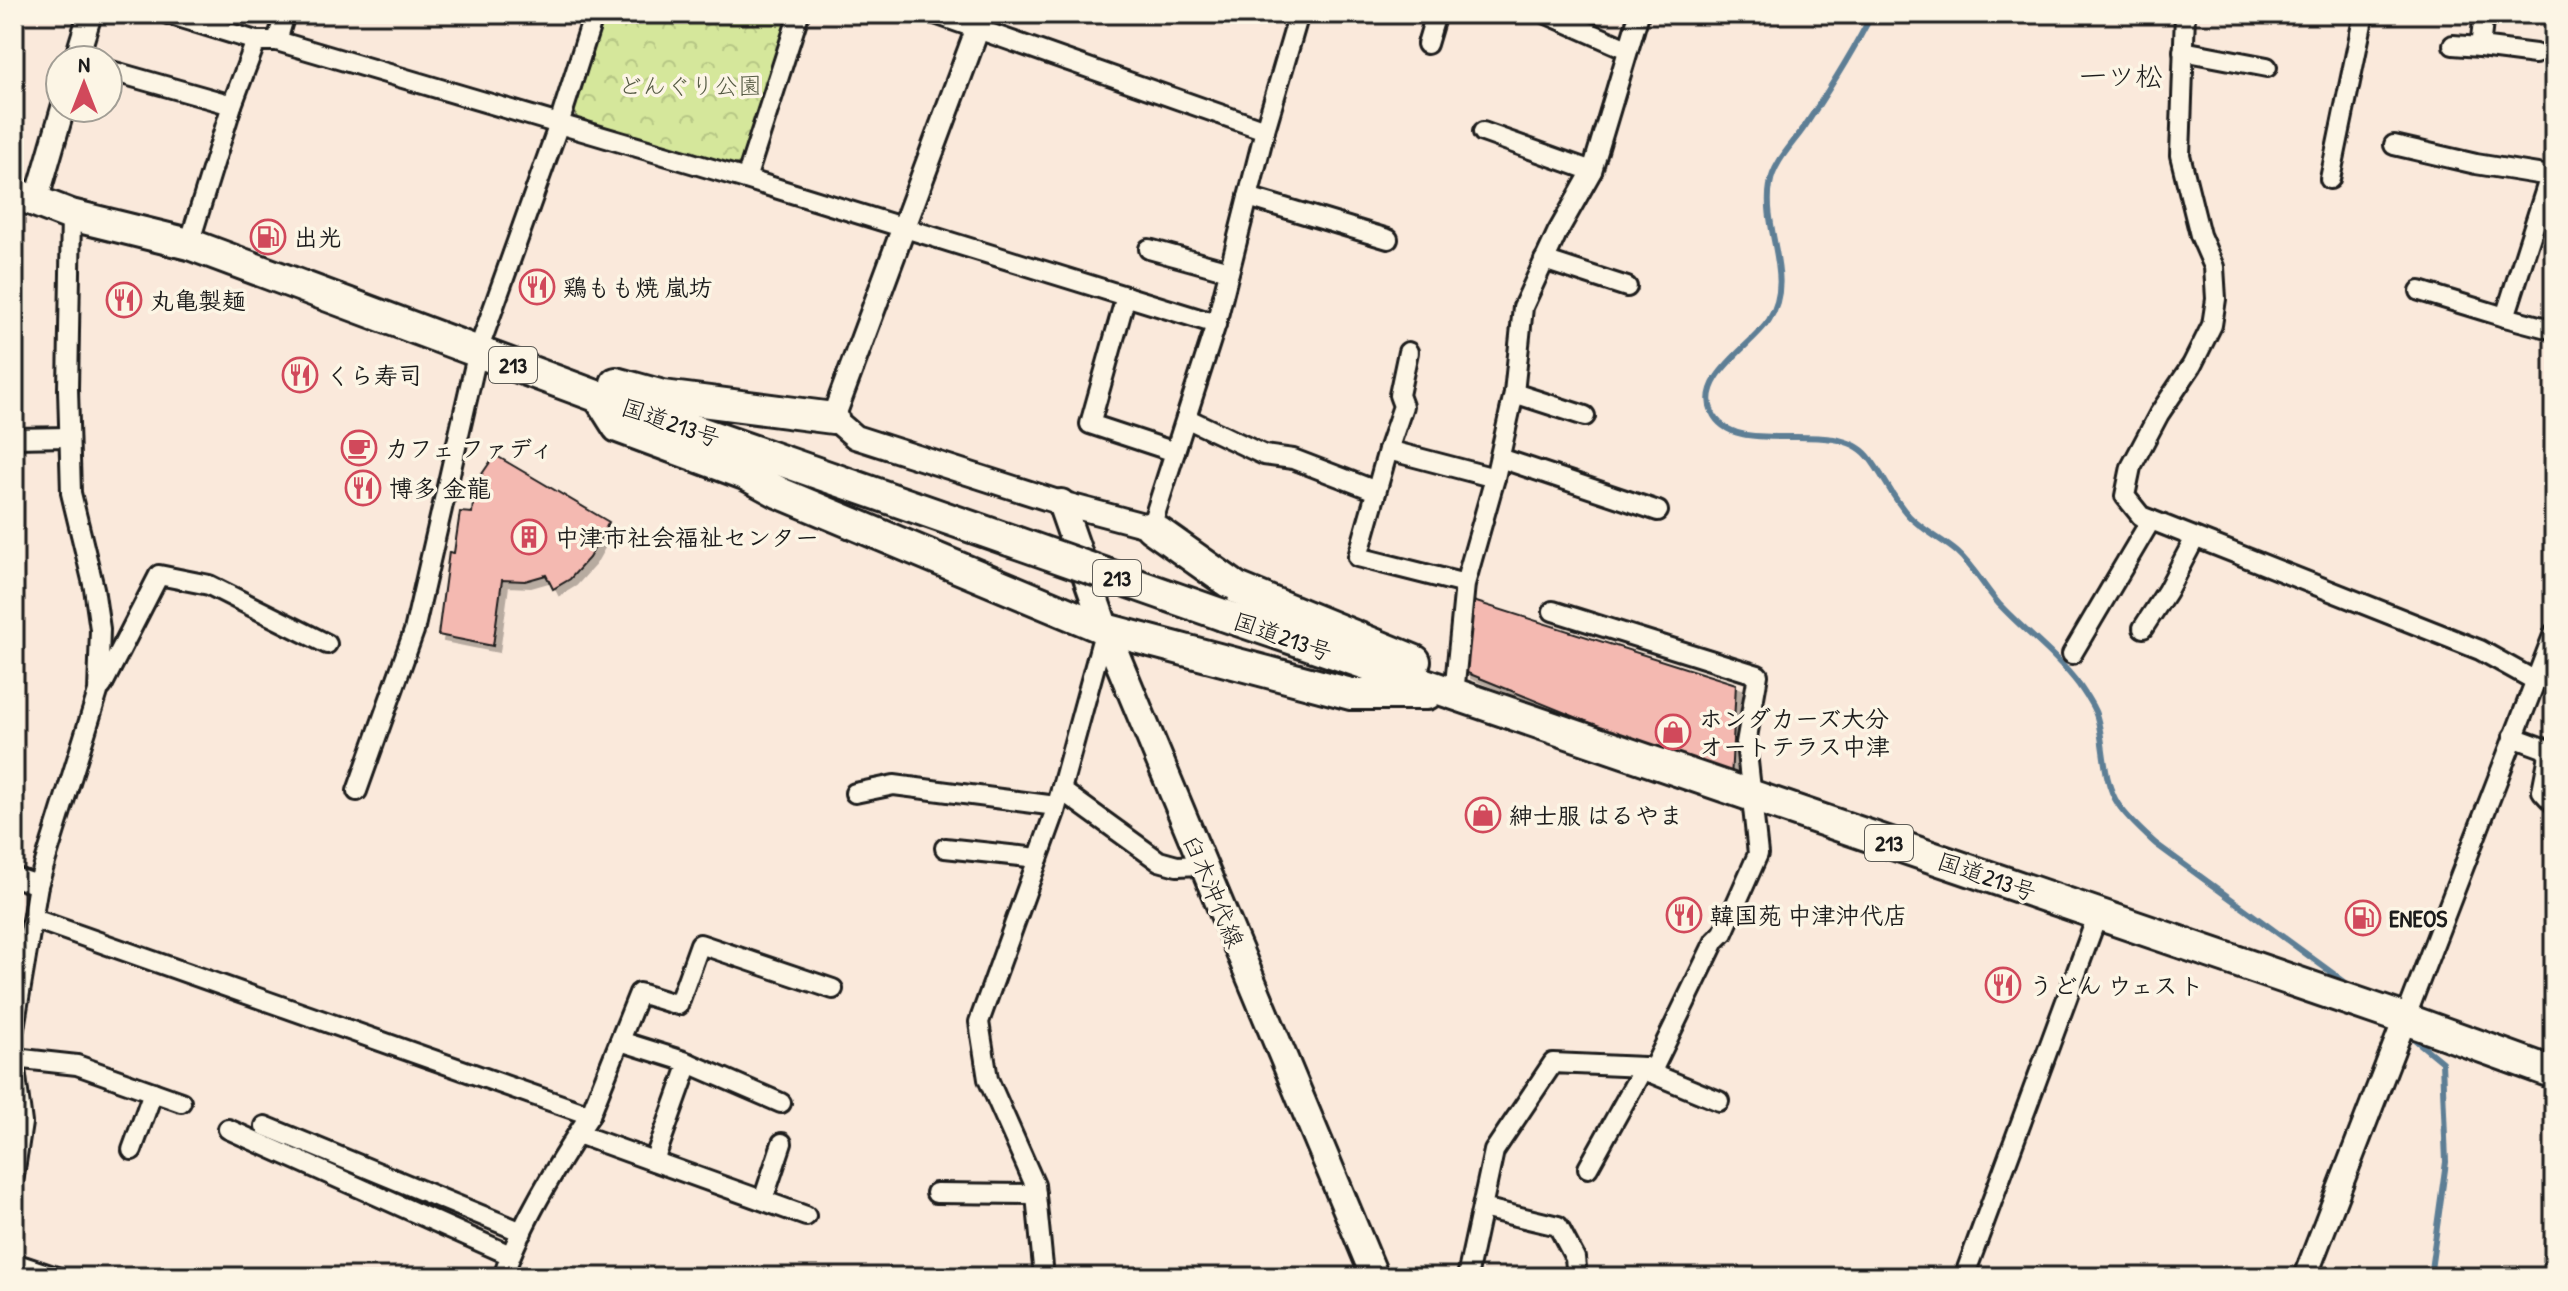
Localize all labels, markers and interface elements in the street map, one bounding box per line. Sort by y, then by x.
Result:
north arrow [44,44,124,124]
text: N [78,49,90,79]
district label: 一ツ松 [2079,57,2163,95]
park label: どんぐり公園 [618,69,762,101]
fuel station icon: 出光 [249,218,287,256]
place label: 出光 [294,221,342,253]
restaurant icon: 鶏もも焼 嵐坊 [518,268,556,306]
place label: 鶏もも焼 嵐坊 [563,271,713,303]
restaurant icon: 丸亀製麺 [105,281,143,319]
place label: 丸亀製麺 [150,284,246,316]
road number: 213 [489,347,537,383]
restaurant icon: くら寿司 [281,356,319,394]
place label: くら寿司 [326,359,422,391]
street label: 国道213号 [617,390,725,454]
cafe icon: カフェ ファディ [340,429,378,467]
place label: カフェ ファディ [385,432,554,464]
restaurant icon: 博多 金龍 [344,469,382,507]
place label: 博多 金龍 [389,472,491,504]
building icon: 中津市社会福祉センター [510,518,548,556]
place label: 中津市社会福祉センター [555,521,819,553]
road number: 213 [1093,560,1141,596]
street label: 国道213号 [1229,604,1337,668]
place label: ホンダカーズ大分 オートテラス中津 [1699,702,1890,762]
shop icon: ホンダカーズ大分 オートテラス中津 [1654,713,1692,751]
shop icon: 紳士服 はるやま [1464,796,1502,834]
place label: 紳士服 はるやま [1509,799,1683,831]
road number: 213 [1865,825,1913,861]
street label: 臼木沖代線 [1176,830,1252,952]
street label: 国道213号 [1933,844,2041,908]
restaurant icon: 韓国苑 中津沖代店 [1665,896,1703,934]
place label: 韓国苑 中津沖代店 [1710,899,1908,931]
fuel station icon: ENEOS [2344,899,2382,937]
place label: ENEOS [2389,902,2447,934]
restaurant icon: うどん ウェスト [1984,966,2022,1004]
place label: うどん ウェスト [2029,969,2203,1001]

